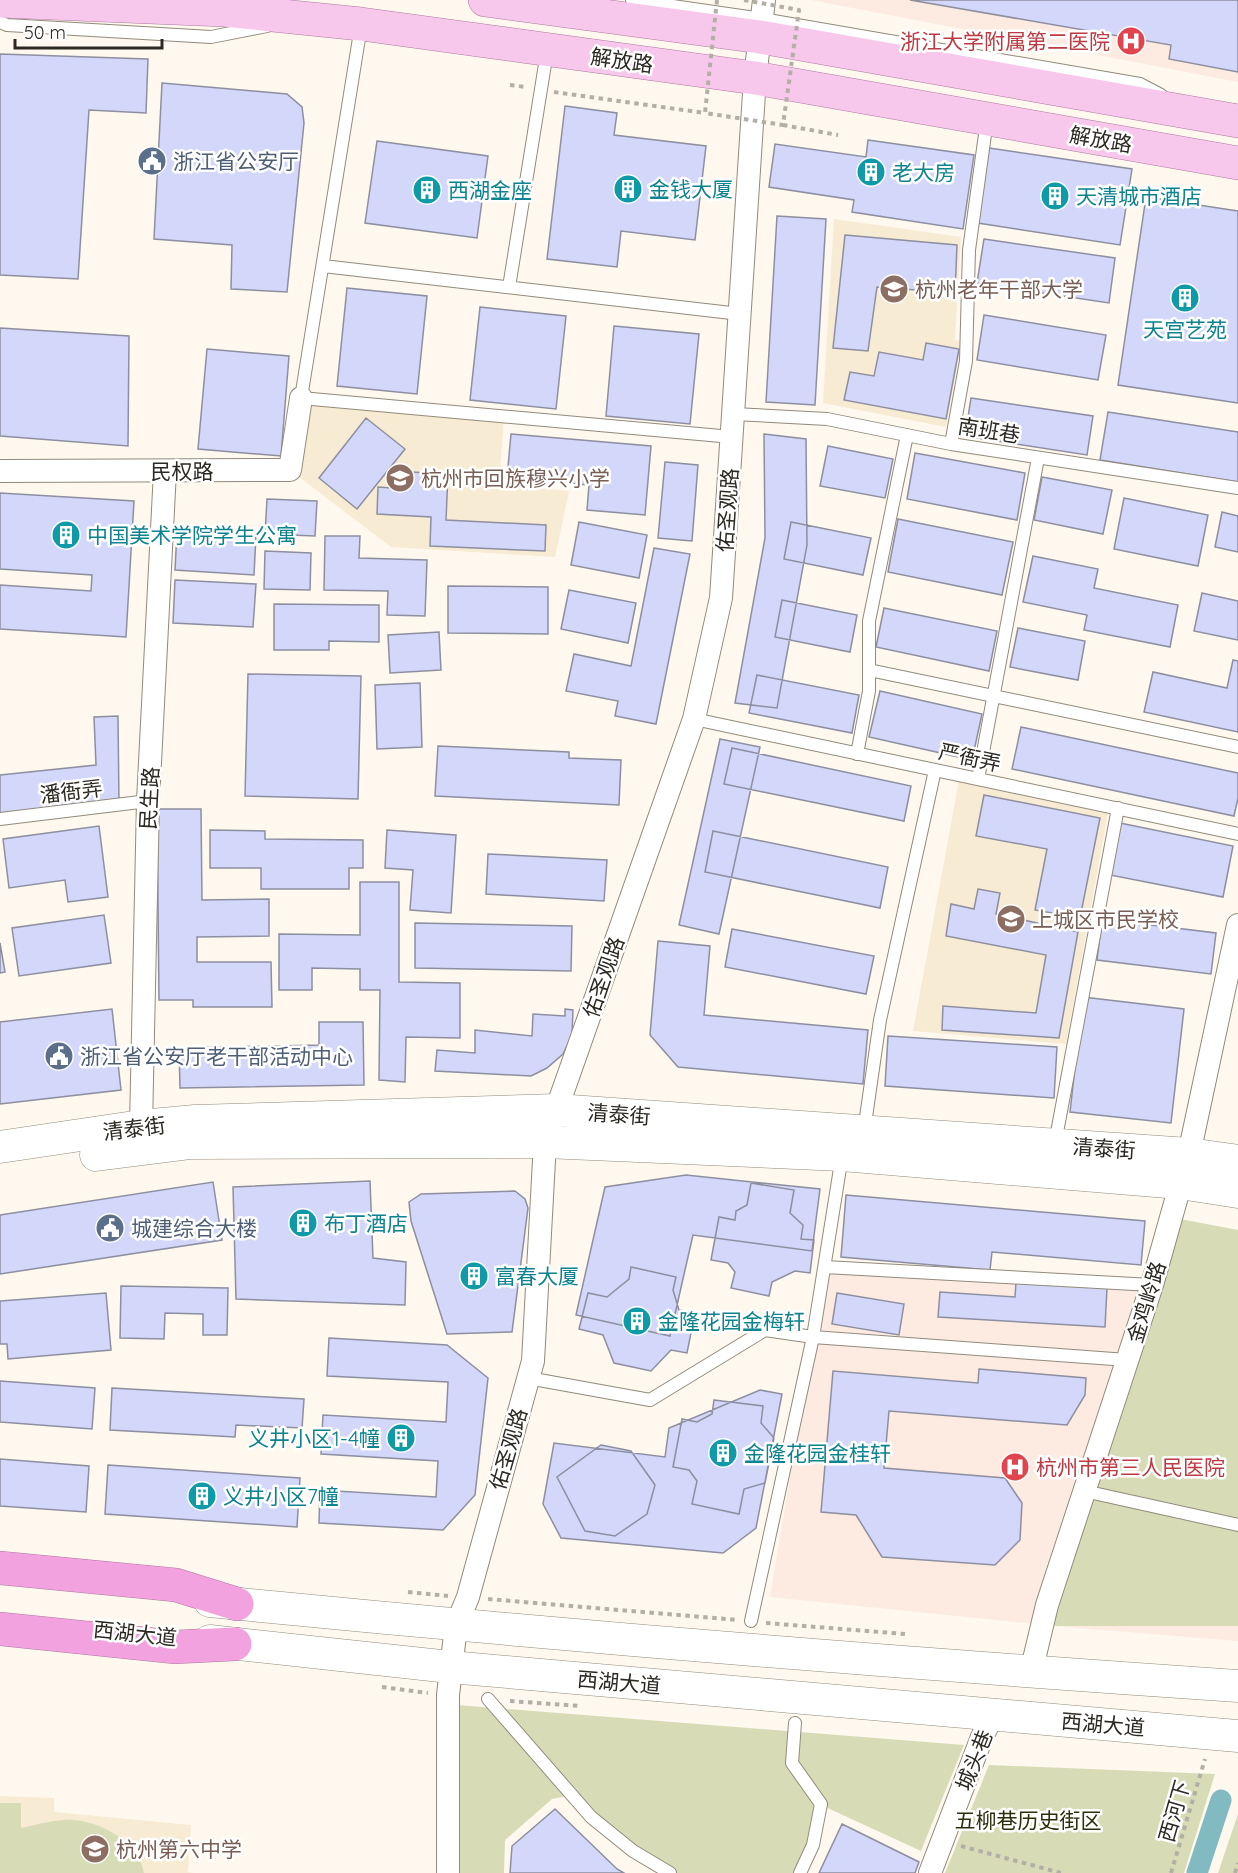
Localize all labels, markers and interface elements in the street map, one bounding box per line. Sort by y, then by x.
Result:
scale bar [15,12,162,50]
text: 50 m [24,21,66,44]
hospital icon: 浙江大学附属第二医院 [1115,25,1147,57]
place label: 浙江大学附属第二医院 [900,28,1110,54]
street label: 解放路 [589,43,655,77]
street label: 解放路 [1068,121,1134,157]
public building icon: 浙江省公安厅 [136,145,168,177]
place label: 浙江省公安厅 [173,148,299,174]
building icon: 老大房 [855,156,887,188]
place label: 老大房 [892,159,955,185]
building icon: 金钱大厦 [612,173,644,205]
building icon: 西湖金座 [411,174,443,206]
place label: 金钱大厦 [649,176,733,202]
place label: 西湖金座 [448,177,532,203]
building icon: 天清城市酒店 [1039,180,1071,212]
place label: 天清城市酒店 [1076,183,1202,209]
school or university icon: 杭州老年干部大学 [878,273,910,305]
place label: 杭州老年干部大学 [915,276,1083,302]
building icon: 天宫艺苑 [1169,282,1201,314]
place label: 天宫艺苑 [1143,316,1227,342]
street label: 南班巷 [956,412,1022,448]
street label: 民权路 [151,458,214,484]
school or university icon: 杭州市回族穆兴小学 [384,462,416,494]
place label: 杭州市回族穆兴小学 [421,465,610,491]
street label: 佑圣观路 [711,467,743,553]
building icon: 中国美术学院学生公寓 [50,519,82,551]
place label: 中国美术学院学生公寓 [87,522,297,548]
street label: 严衙弄 [936,738,1004,776]
street label: 民生路 [134,766,164,830]
street label: 潘衙弄 [38,774,104,808]
school or university icon: 上城区市民学校 [995,903,1027,935]
place label: 上城区市民学校 [1032,906,1179,932]
street label: 佑圣观路 [577,933,629,1021]
public building icon: 浙江省公安厅老干部活动中心 [43,1040,75,1072]
place label: 浙江省公安厅老干部活动中心 [80,1043,353,1069]
street label: 清泰街 [587,1099,651,1129]
street label: 清泰街 [101,1111,167,1145]
street label: 清泰街 [1072,1133,1136,1163]
building icon: 布丁酒店 [287,1207,319,1239]
place label: 布丁酒店 [324,1210,408,1236]
public building icon: 城建综合大楼 [94,1212,126,1244]
place label: 城建综合大楼 [131,1215,257,1241]
street label: 金鸡岭路 [1121,1258,1171,1346]
building icon: 富春大厦 [458,1260,490,1292]
place label: 富春大厦 [495,1263,579,1289]
building icon: 金隆花园金梅轩 [621,1305,653,1337]
place label: 金隆花园金梅轩 [658,1308,805,1334]
street label: 佑圣观路 [484,1405,532,1493]
building icon: 义井小区1-4幢 [385,1422,417,1454]
place label: 义井小区1-4幢 [248,1425,380,1451]
building icon: 金隆花园金桂轩 [707,1437,739,1469]
place label: 金隆花园金桂轩 [744,1440,891,1466]
hospital icon: 杭州市第三人民医院 [999,1451,1031,1483]
place label: 杭州市第三人民医院 [1036,1454,1225,1480]
building icon: 义井小区7幢 [186,1480,218,1512]
place label: 义井小区7幢 [223,1483,339,1509]
street label: 西湖大道 [92,1616,178,1650]
street label: 西湖大道 [576,1665,662,1699]
street label: 西湖大道 [1060,1707,1146,1741]
street label: 城头巷 [950,1726,998,1794]
street label: 西河下 [1153,1777,1195,1845]
park label: 五柳巷历史街区 [955,1807,1102,1833]
school or university icon: 杭州第六中学 [79,1833,111,1865]
place label: 杭州第六中学 [116,1836,242,1862]

